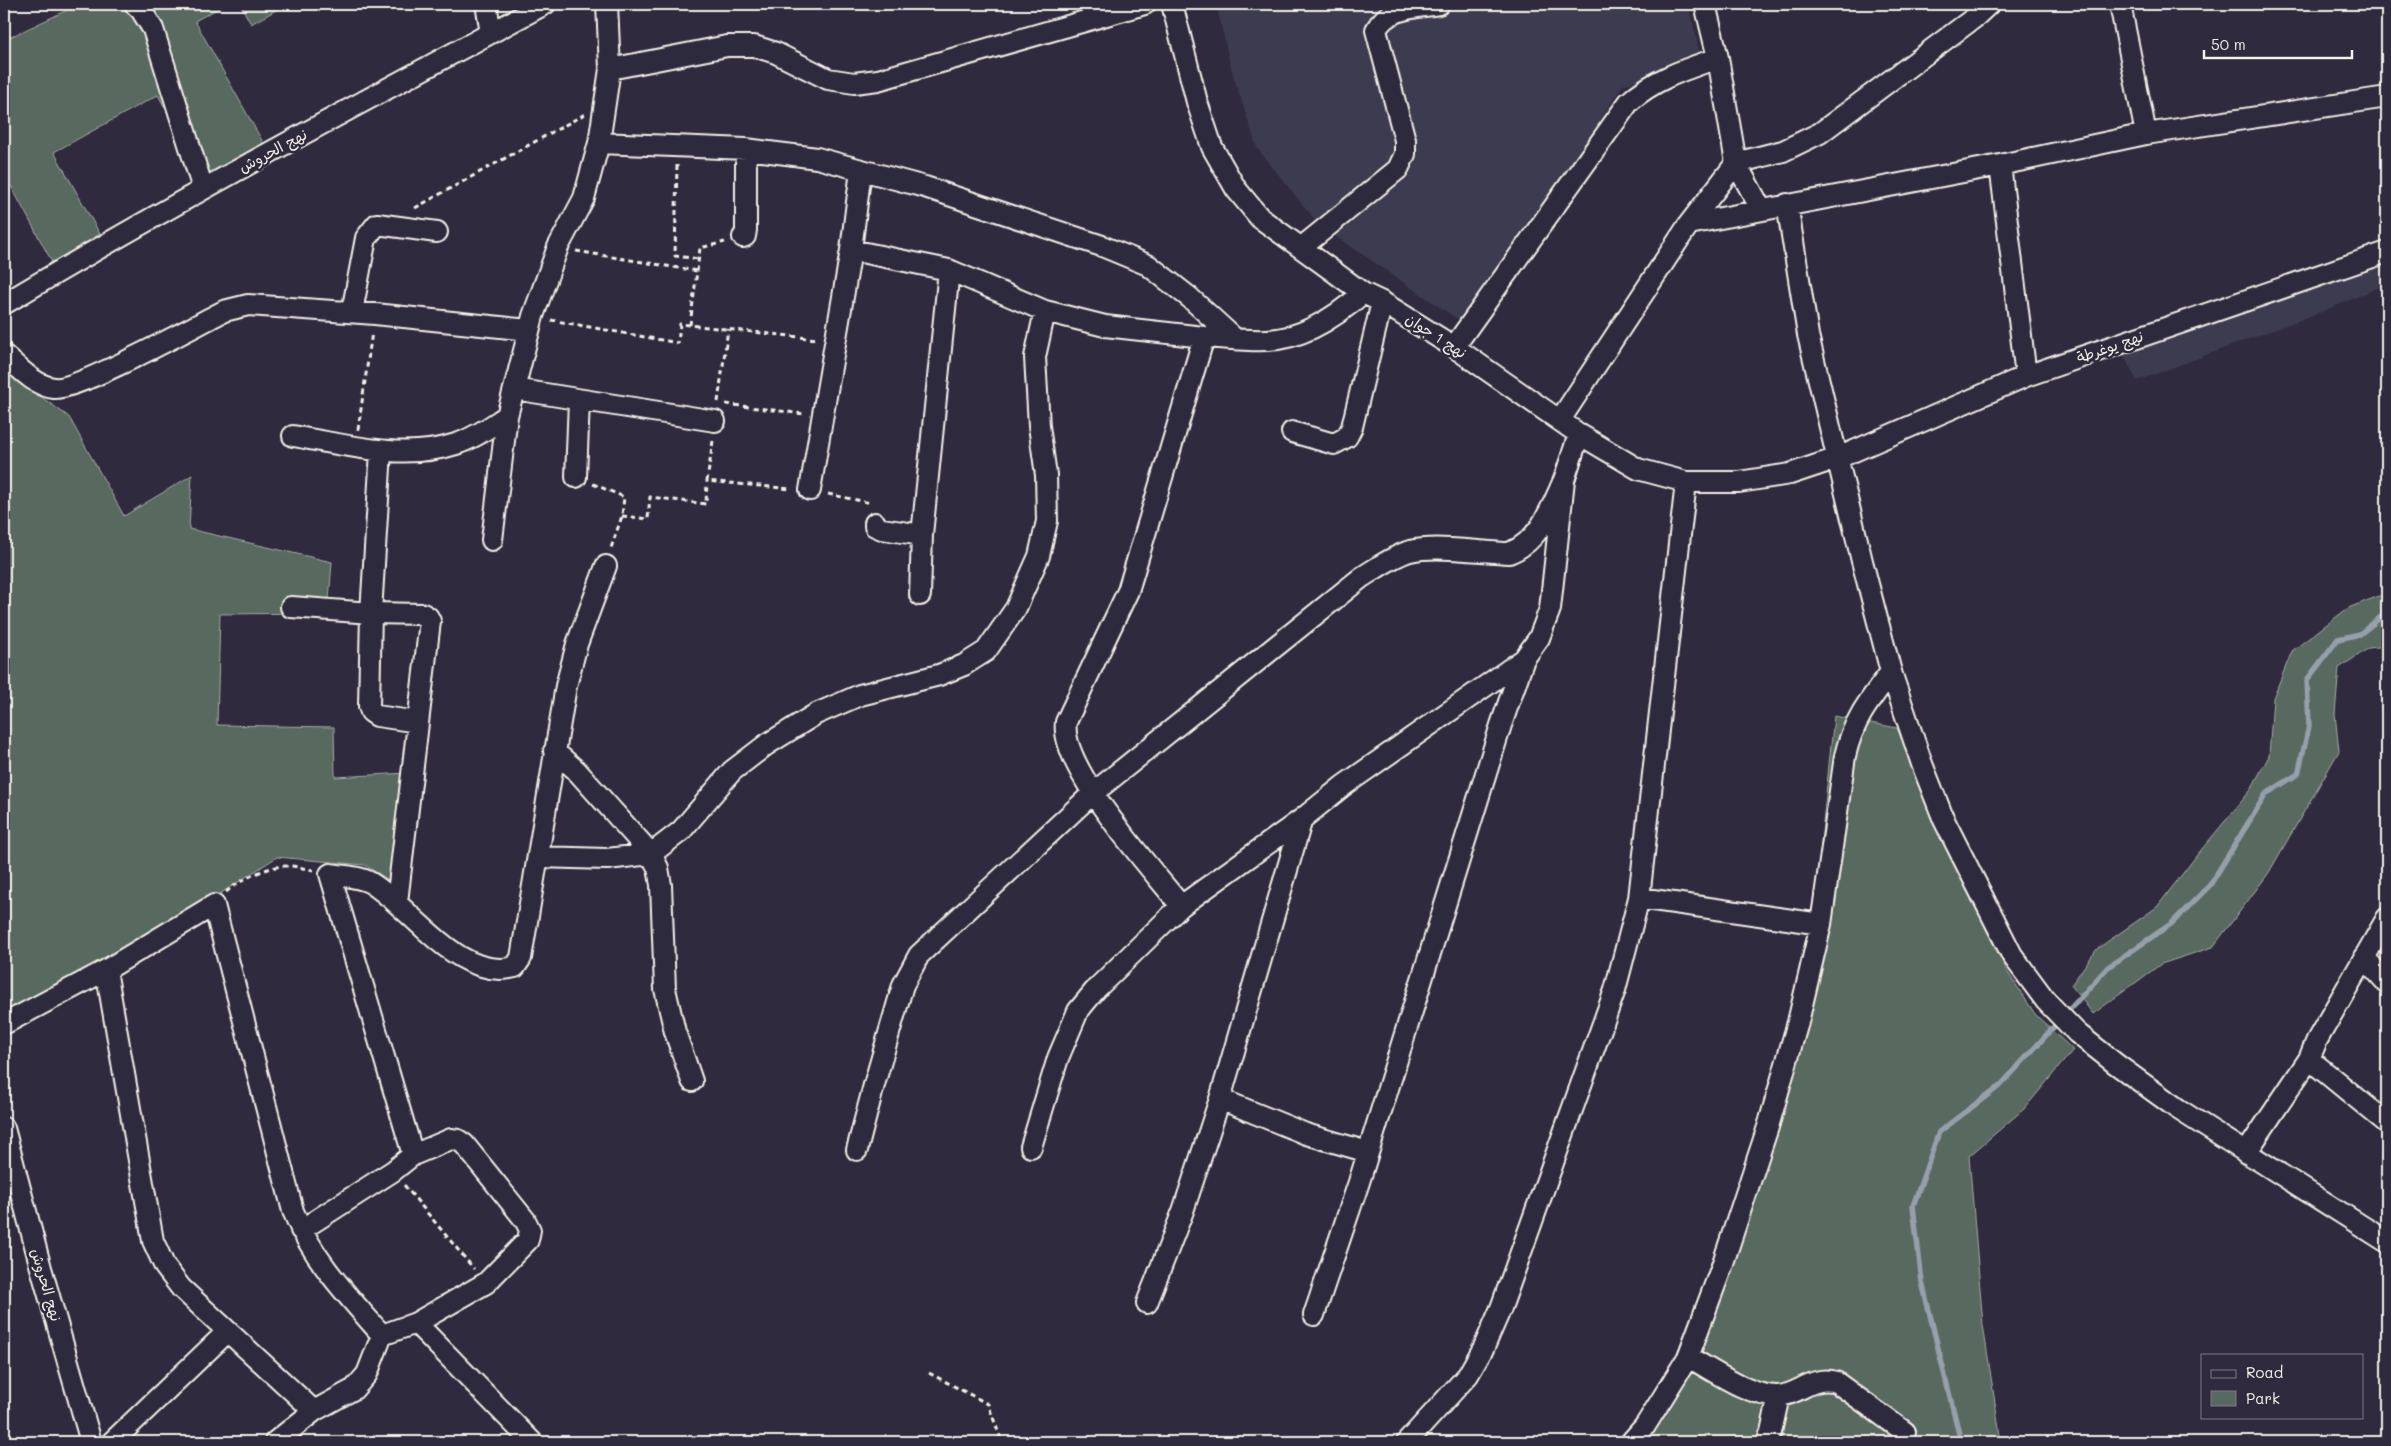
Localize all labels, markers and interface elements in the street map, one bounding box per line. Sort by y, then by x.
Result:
scale bar [2204,28,2351,60]
text: 50 m [2211,34,2246,54]
street label: نهج الحروش [235,124,311,177]
street label: نهج 1 جوان [1402,308,1471,363]
street label: نهج يوغرطة [2074,325,2146,368]
street label: نهج الحروش [26,1246,67,1324]
legend [2201,1354,2364,1418]
text: Road [2246,1362,2283,1382]
text: Park [2246,1388,2280,1408]

